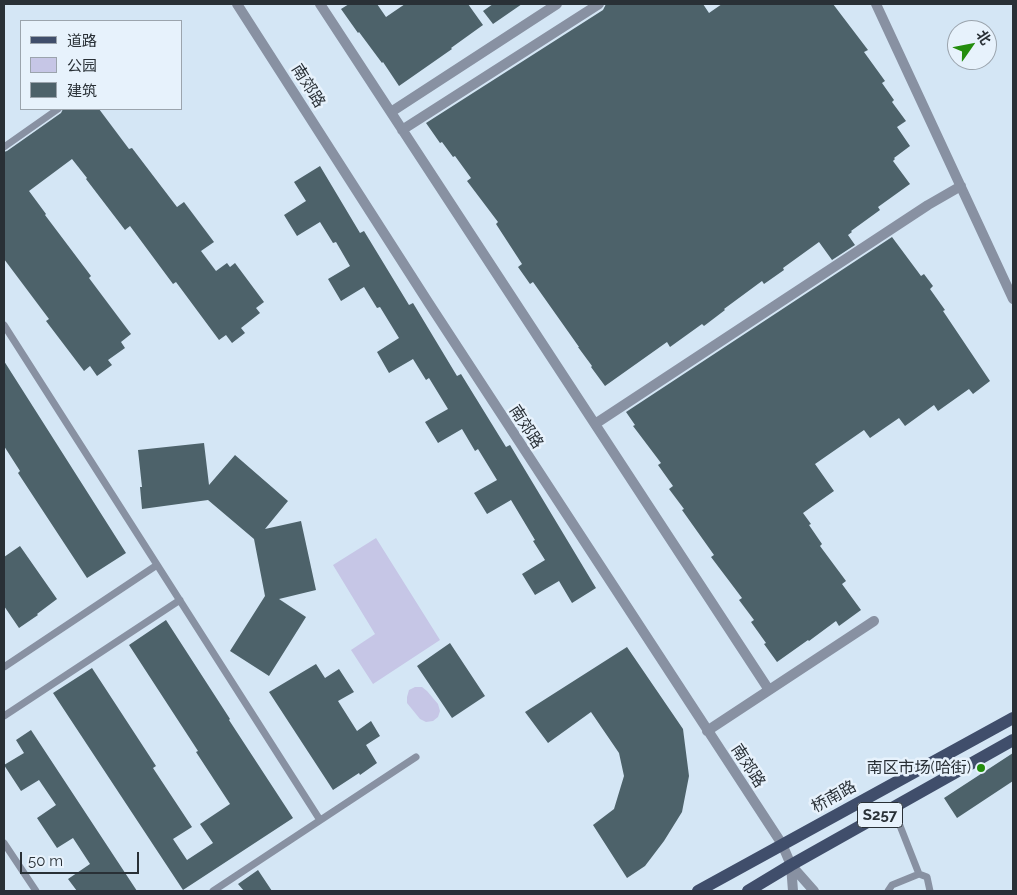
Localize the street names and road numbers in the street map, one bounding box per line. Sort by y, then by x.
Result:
street label: 南郊路 [287,61,329,111]
street label: 南郊路 [505,402,547,452]
street label: 南郊路 [727,741,769,791]
street label: 桥南路 [808,777,860,817]
road number: S257 [858,802,902,828]

